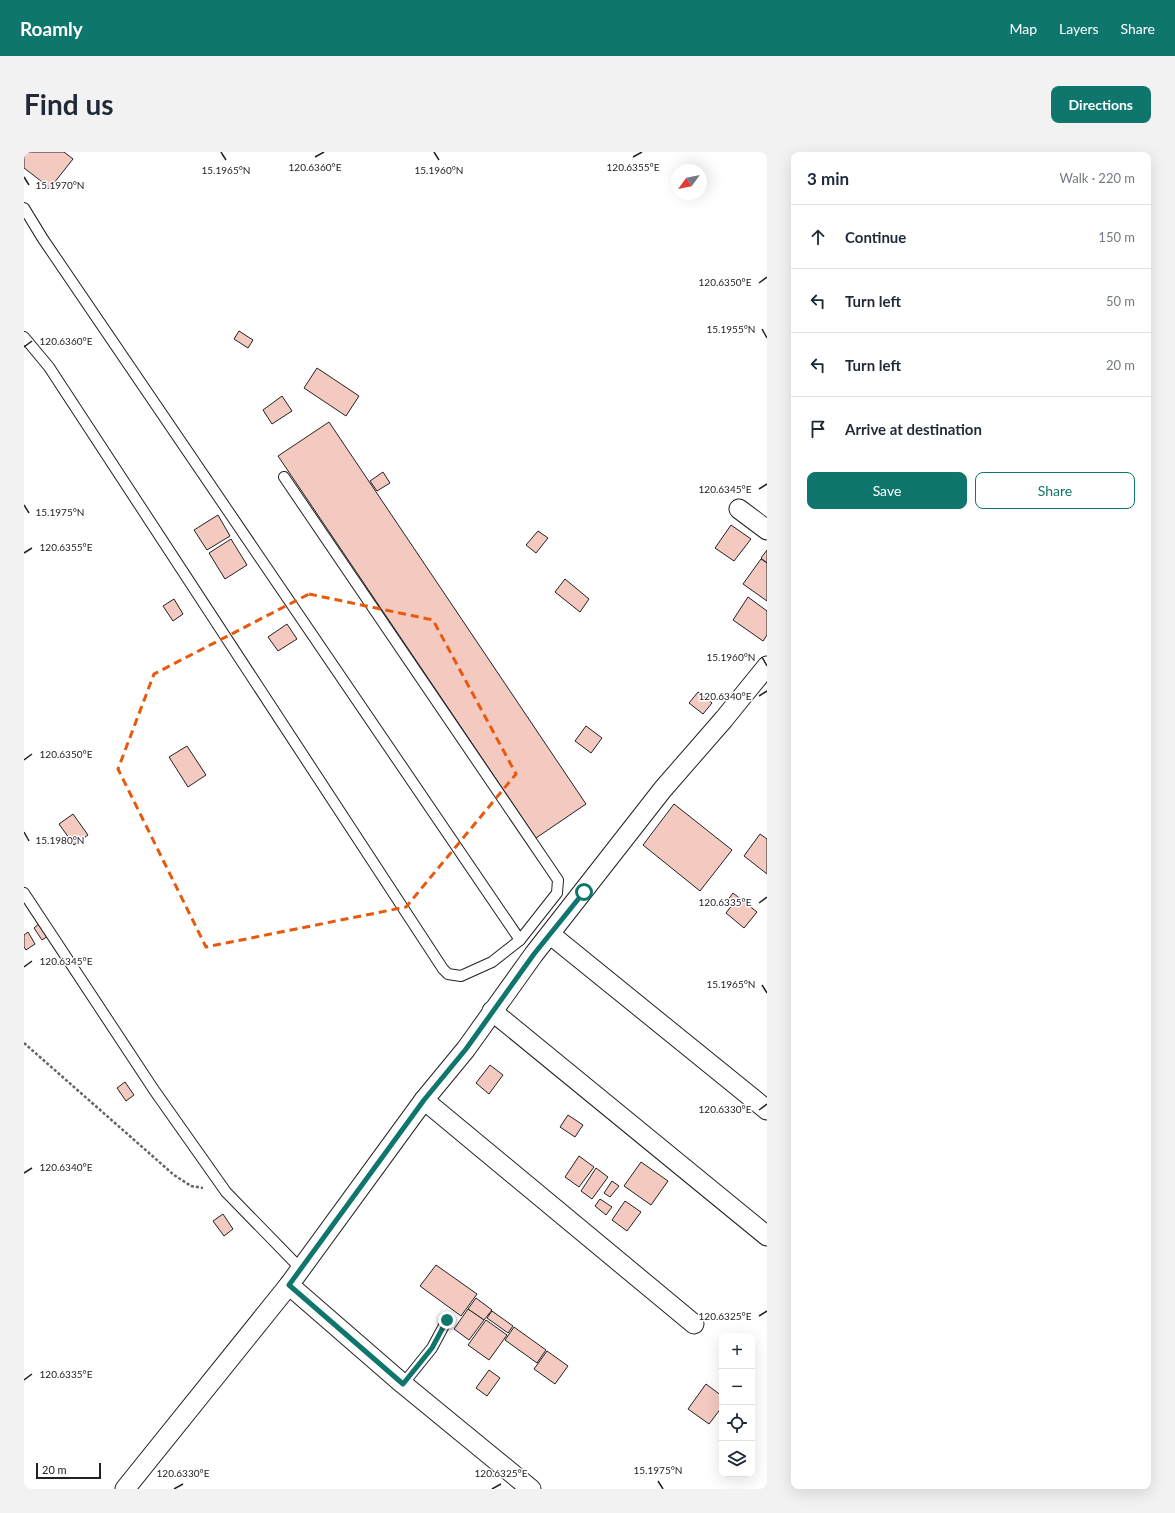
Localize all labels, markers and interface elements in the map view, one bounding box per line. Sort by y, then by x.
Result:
text: Roamly [20,17,83,40]
text: Map [1009,20,1037,37]
text: Layers [1059,20,1099,37]
text: Share [1121,20,1155,37]
button: Directions [1051,86,1151,123]
text: Find us [24,87,114,121]
text: 120.6360°E [289,161,342,173]
text: 120.6355°E [607,161,660,173]
text: 15.1965°N [202,164,250,176]
text: 15.1960°N [415,164,463,176]
north arrow [671,164,707,200]
text: 3 min [807,168,849,189]
text: Walk · 220 m [1059,170,1135,186]
text: 15.1970°N [36,179,84,191]
icon: ahead [807,226,829,248]
text: Continue [845,228,906,246]
text: 150 m [1098,229,1135,245]
text: 120.6350°E [699,276,752,288]
icon: left [807,290,829,312]
text: Turn left [845,292,901,310]
text: 50 m [1106,293,1135,309]
text: 15.1955°N [707,323,755,335]
text: 120.6360°E [40,335,93,347]
icon: left [807,354,829,376]
text: Turn left [845,356,901,374]
text: 20 m [1106,357,1135,373]
icon: arrive [807,418,829,440]
text: Arrive at destination [845,420,982,438]
button: Save [807,472,967,509]
button: Share [975,472,1135,509]
text: 120.6345°E [699,483,752,495]
text: 15.1975°N [36,506,84,518]
text: 120.6355°E [40,541,93,553]
text: 15.1960°N [707,651,755,663]
text: 120.6340°E [699,690,752,702]
text: 120.6350°E [40,748,93,760]
text: 15.1980°N [36,834,84,846]
route start [575,883,593,901]
text: 120.6335°E [699,896,752,908]
text: 120.6345°E [40,955,93,967]
text: 15.1965°N [707,978,755,990]
text: 120.6330°E [699,1103,752,1115]
text: 120.6340°E [40,1161,93,1173]
text: 120.6325°E [699,1310,752,1322]
route end [438,1311,456,1329]
map controls [719,1333,755,1477]
button: + [719,1333,755,1369]
text: 120.6335°E [40,1368,93,1380]
button: − [719,1369,755,1405]
button: locate [719,1405,755,1441]
button: layers [719,1441,755,1477]
scale bar [36,1461,101,1480]
text: 20 m [42,1463,67,1476]
text: 15.1975°N [634,1464,682,1476]
text: 120.6330°E [157,1467,210,1479]
text: 120.6325°E [475,1467,528,1479]

